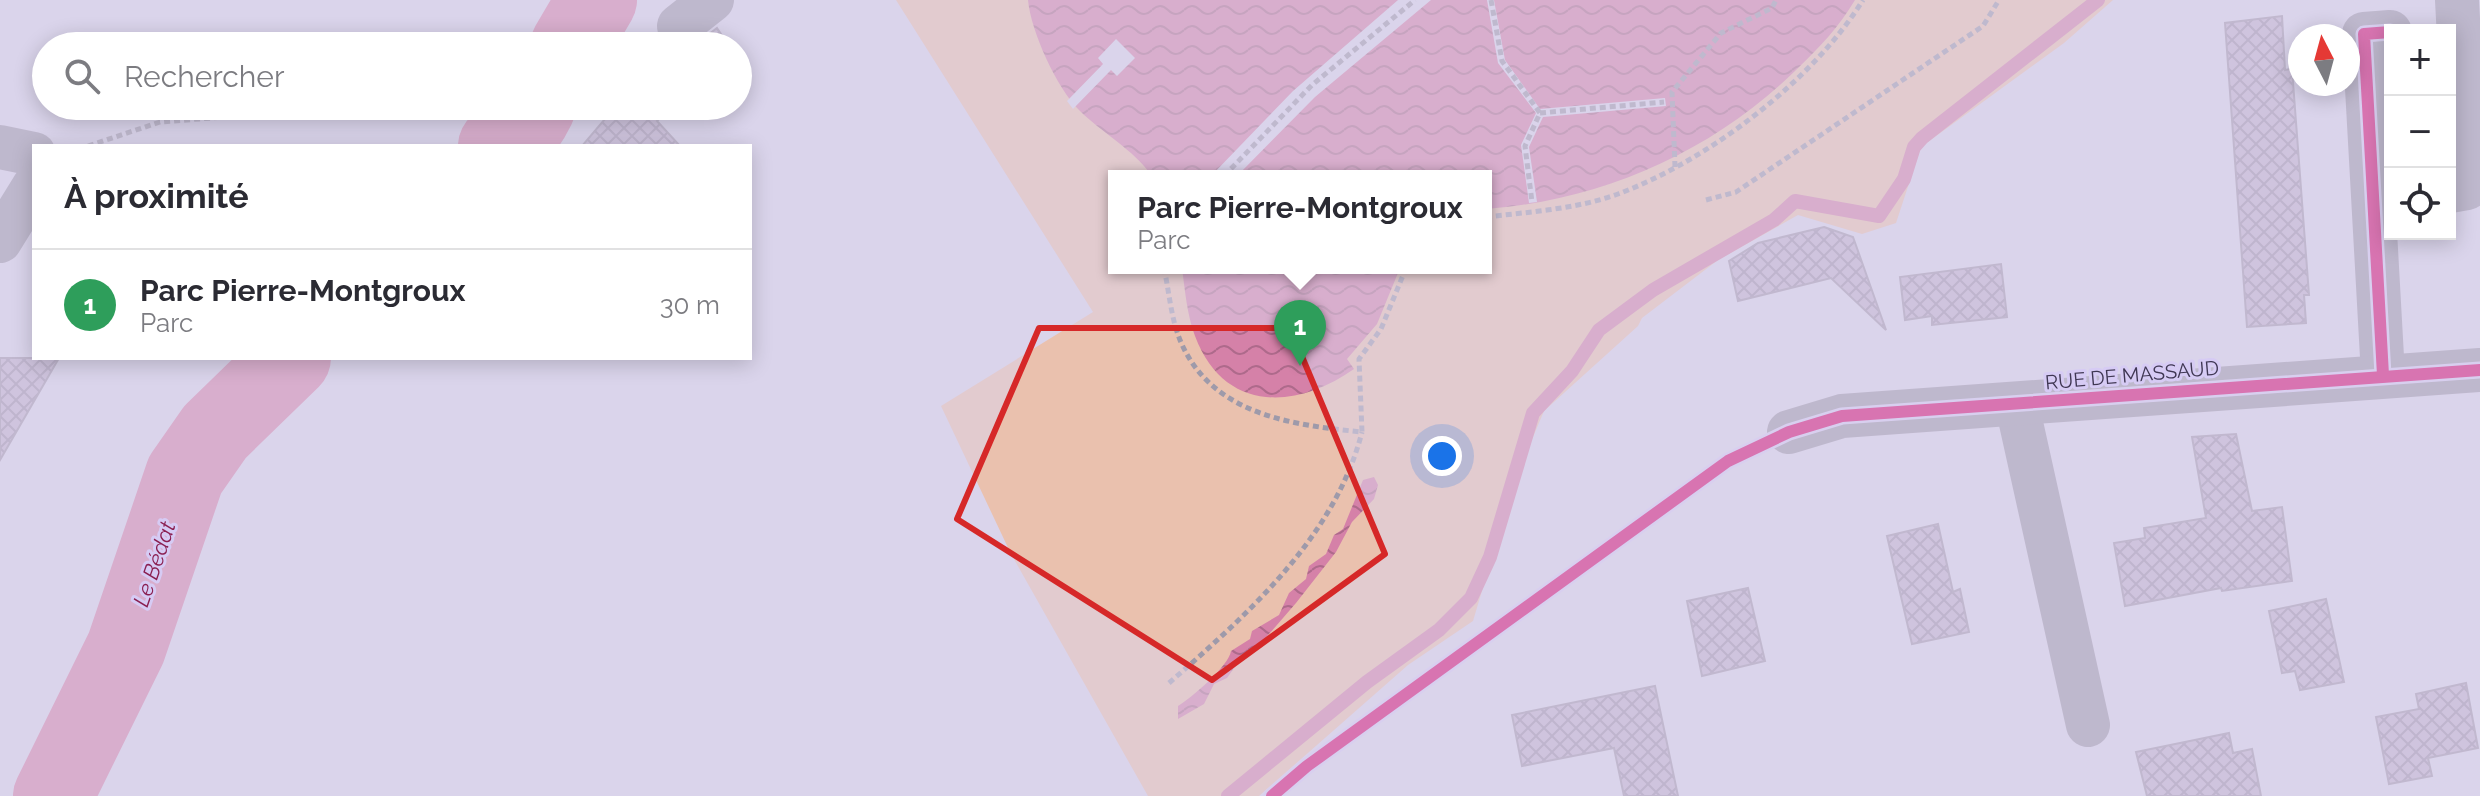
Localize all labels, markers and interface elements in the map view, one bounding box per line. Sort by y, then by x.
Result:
north arrow [2288,24,2360,96]
map controls [2384,24,2456,240]
button: + [2384,24,2456,96]
search box [32,32,752,120]
icon: search [60,54,104,98]
text: Rechercher [124,59,284,94]
button: − [2384,96,2456,168]
button: locate [2384,168,2456,240]
popup [1108,170,1492,274]
text: À proximité [64,176,249,216]
text: Parc Pierre-Montgroux [1137,190,1463,225]
text: Parc [1137,225,1190,255]
text: Parc Pierre-Montgroux [140,273,465,308]
text: 1 [84,290,96,320]
text: 30 m [660,290,720,320]
pin: 1 [1274,300,1326,366]
text: Parc [140,308,193,338]
street label: RUE DE MASSAUD [2044,355,2220,395]
your location [1422,436,1462,476]
water label: Le Bédat [127,517,181,610]

